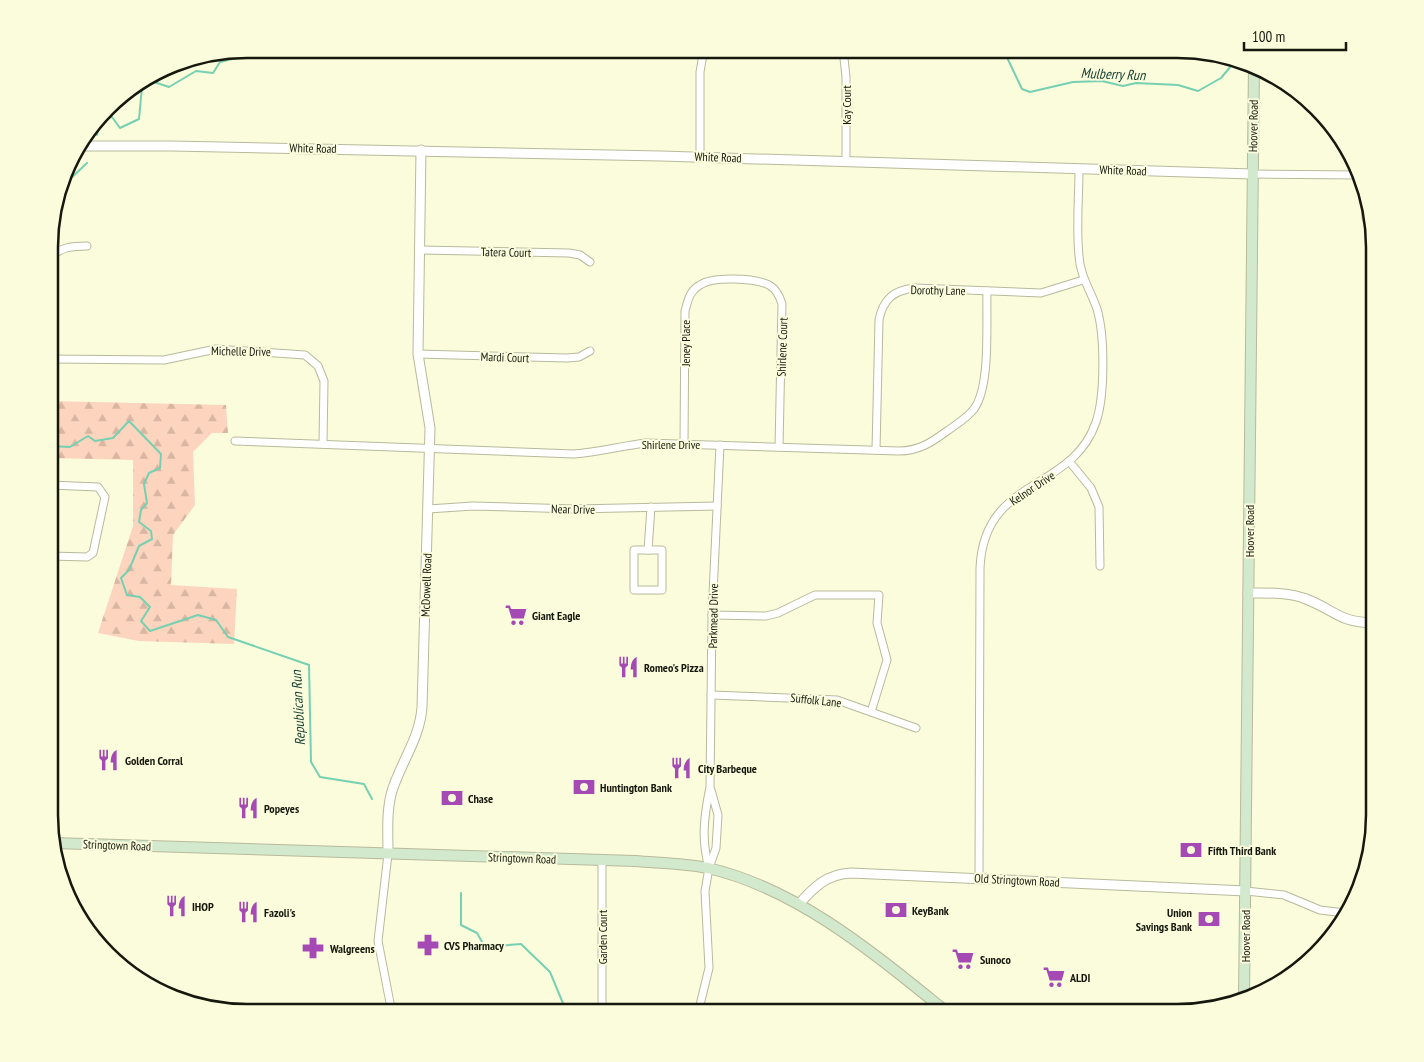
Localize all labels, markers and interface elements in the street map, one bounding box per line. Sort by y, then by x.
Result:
scale bar [1244,20,1346,52]
text: 100 m [1252,27,1285,46]
water label: Mulberry Run [1080,64,1146,84]
street label: Kay Court [839,85,854,125]
street label: Hoover Road [1245,100,1261,152]
street label: White Road [289,140,337,156]
street label: White Road [694,149,742,165]
street label: White Road [1099,162,1147,178]
street label: Tatera Court [481,244,532,260]
street label: Dorothy Lane [910,282,966,298]
street label: Shirlene Court [773,316,791,377]
street label: Jeney Place [678,320,693,367]
street label: Michelle Drive [211,343,271,359]
street label: Mardi Court [480,349,530,365]
street label: Shirlene Drive [642,437,700,452]
street label: Kelnor Drive [1007,467,1057,509]
street label: Near Drive [551,501,595,517]
street label: Hoover Road [1242,505,1257,557]
street label: McDowell Road [417,553,435,617]
street label: Parkmead Drive [705,583,721,649]
supermarket icon: Giant Eagle [503,602,529,628]
place label: Giant Eagle [532,608,581,623]
restaurant icon: Romeo's Pizza [615,654,641,680]
place label: Romeo's Pizza [644,660,704,675]
water label: Republican Run [287,669,309,746]
street label: Suffolk Lane [790,690,842,710]
restaurant icon: Golden Corral [95,747,121,773]
place label: Golden Corral [125,753,183,768]
restaurant icon: City Barbeque [668,755,694,781]
place label: City Barbeque [698,761,757,776]
bank icon: Huntington Bank [571,774,597,800]
place label: Huntington Bank [600,780,672,795]
bank icon: Chase [439,785,465,811]
place label: Chase [468,791,493,806]
restaurant icon: Popeyes [235,795,261,821]
place label: Popeyes [264,801,299,816]
street label: Stringtown Road [83,836,151,854]
bank icon: Fifth Third Bank [1178,837,1204,863]
place label: Fifth Third Bank [1208,843,1276,858]
street label: Stringtown Road [488,849,556,867]
street label: Old Stringtown Road [974,870,1060,890]
restaurant icon: IHOP [163,893,189,919]
bank icon: KeyBank [883,897,909,923]
place label: IHOP [192,899,214,914]
restaurant icon: Fazoli's [235,899,261,925]
place label: KeyBank [912,903,949,918]
place label: Fazoli's [264,905,296,920]
place label: Union Savings Bank [1136,905,1192,934]
bank icon: Union Savings Bank [1196,906,1222,932]
street label: Garden Court [595,909,610,964]
street label: Hoover Road [1238,910,1253,962]
pharmacy icon: CVS Pharmacy [415,932,441,958]
pharmacy icon: Walgreens [300,935,326,961]
place label: CVS Pharmacy [444,938,504,953]
place label: Walgreens [329,941,375,956]
supermarket icon: Sunoco [950,946,976,972]
place label: Sunoco [980,952,1011,967]
supermarket icon: ALDI [1041,964,1067,990]
place label: ALDI [1069,970,1091,985]

